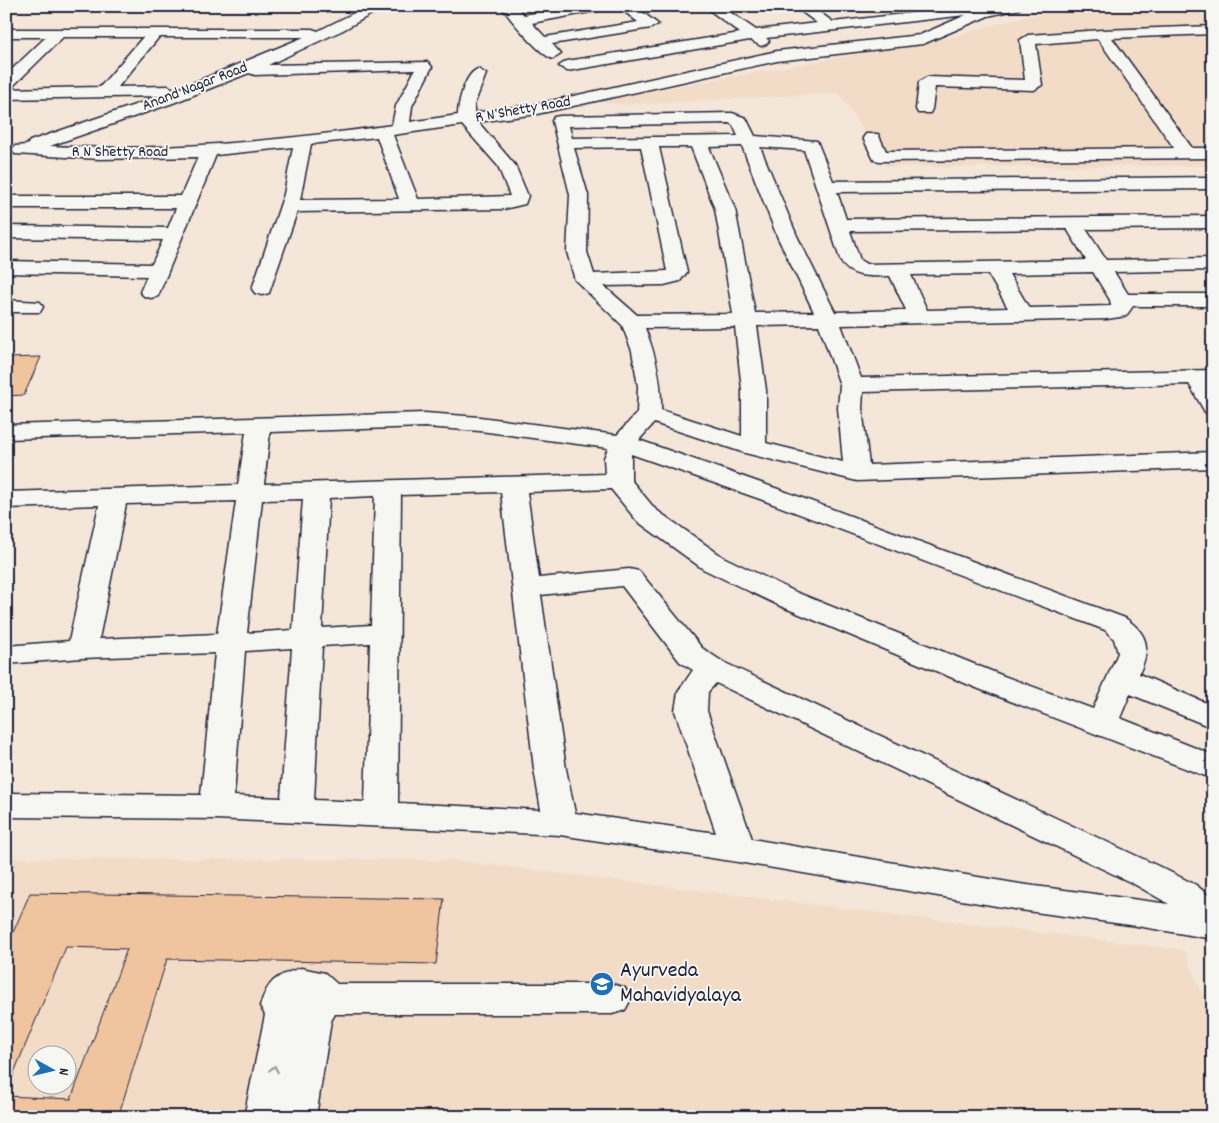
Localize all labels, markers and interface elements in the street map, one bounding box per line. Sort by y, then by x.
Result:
street label: Anand Nagar Road [139,56,251,118]
street label: R N Shetty Road [474,90,572,130]
street label: R N Shetty Road [72,141,168,164]
place label: Ayurveda Mahavidyalaya [620,956,742,1012]
school or university icon: Ayurveda Mahavidyalaya [589,971,615,997]
north arrow [28,1046,78,1096]
one-way arrow [268,1064,278,1073]
text: N [52,1067,73,1076]

